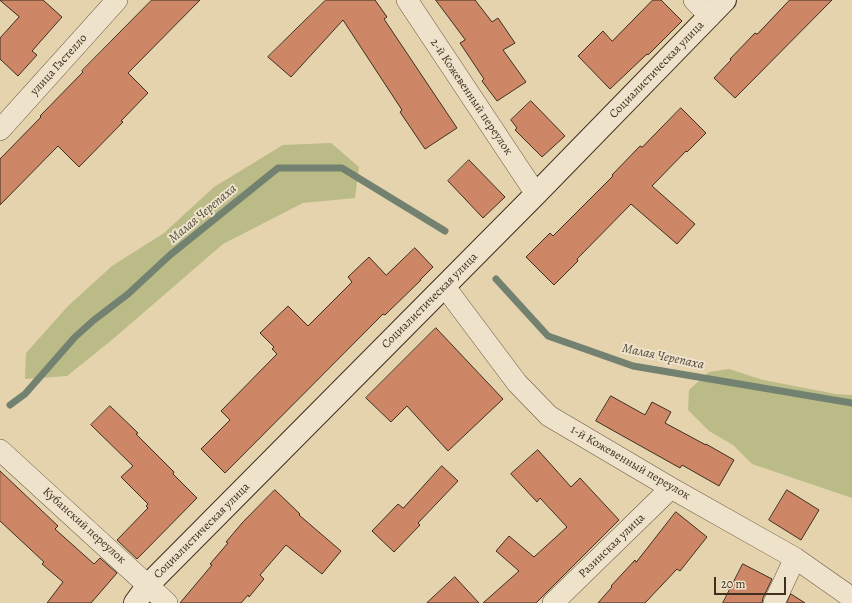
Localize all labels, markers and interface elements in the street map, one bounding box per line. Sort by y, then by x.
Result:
street label: Социалистическая улица [607,18,707,122]
street label: улица Гастелло [28,31,90,99]
street label: 2-й Кожевенный переулок [427,36,515,158]
water label: Малая Черепаха [166,181,240,247]
street label: Социалистическая улица [379,250,481,352]
water label: Малая Черепаха [620,341,706,373]
street label: 1-й Кожевенный переулок [568,423,692,503]
street label: Социалистическая улица [151,480,253,582]
street label: Кубанский переулок [39,485,129,567]
street label: Разинская улица [576,511,648,581]
scale bar [716,569,788,595]
text: 20 m [721,576,745,592]

